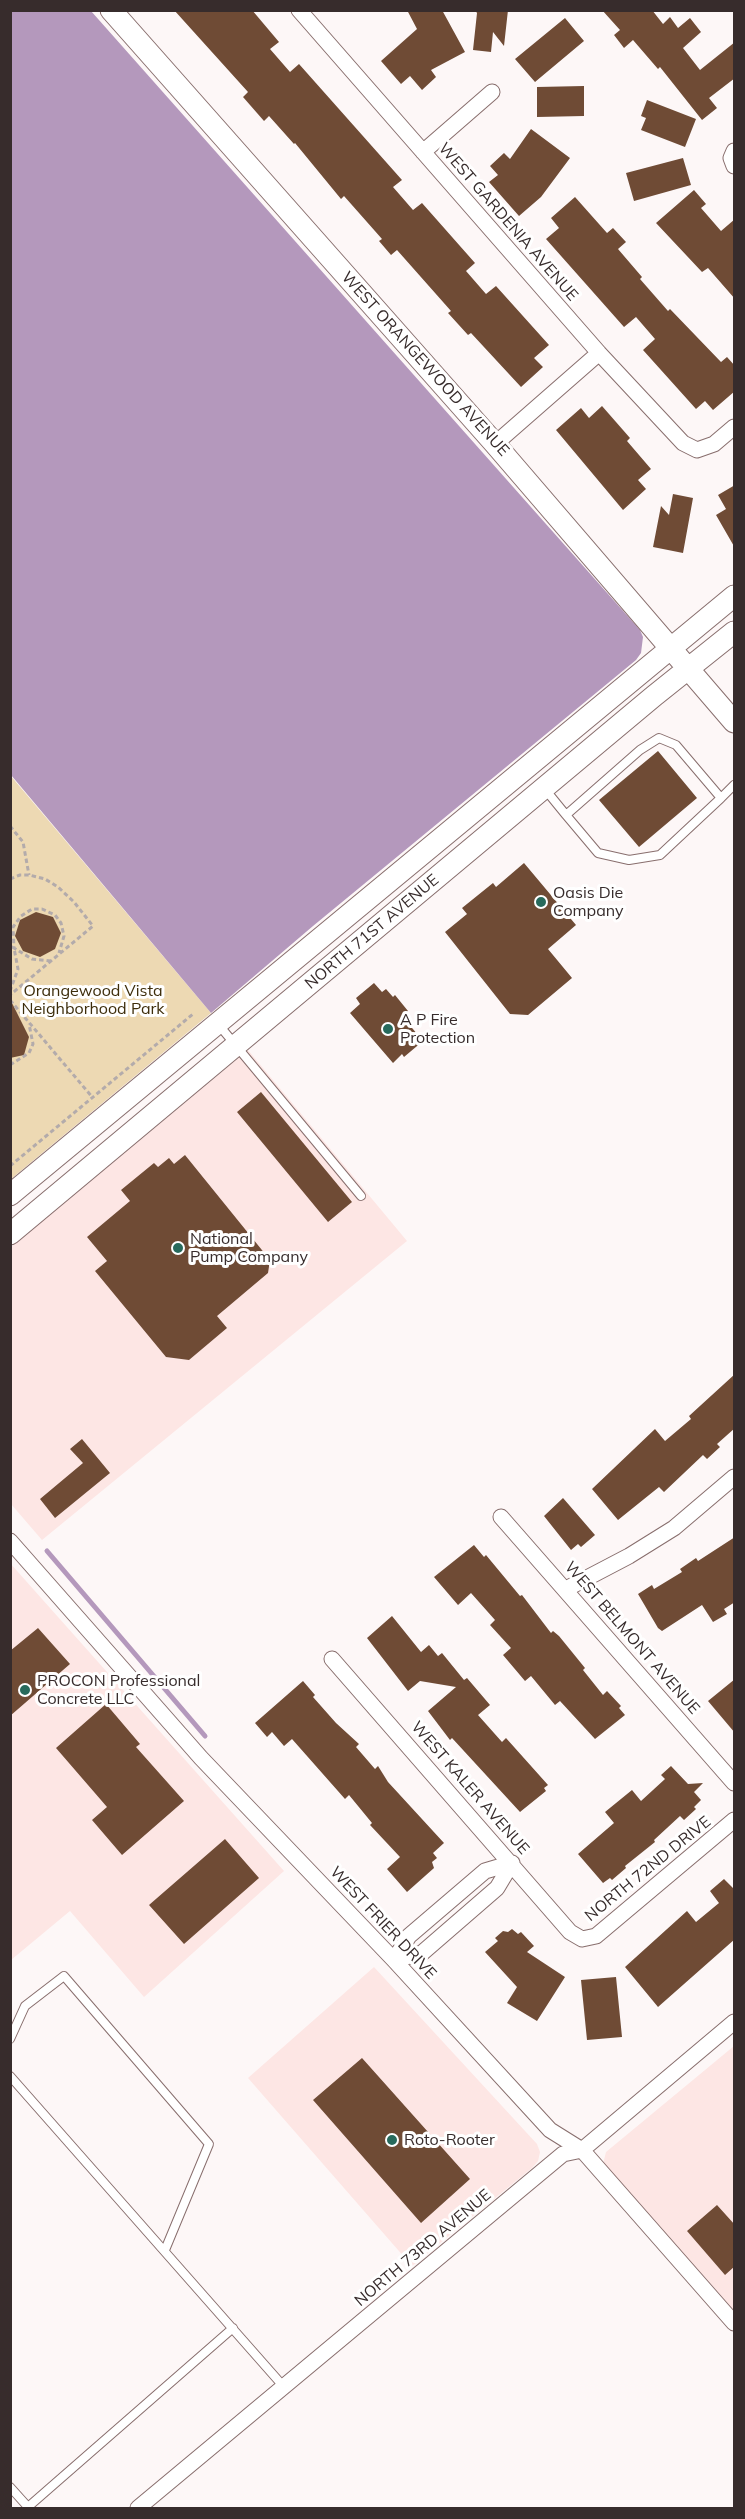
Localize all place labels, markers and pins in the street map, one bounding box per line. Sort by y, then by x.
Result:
place label: Oasis Die Company [553,883,624,921]
marker: Oasis Die Company [534,895,548,909]
place label: A P Fire Protection [400,1010,475,1048]
marker: A P Fire Protection [381,1022,395,1036]
place label: National Pump Company [190,1229,308,1267]
marker: National Pump Company [171,1241,185,1255]
place label: PROCON Professional Concrete LLC [37,1671,200,1709]
marker: PROCON Professional Concrete LLC [18,1683,32,1697]
place label: Roto-Rooter [404,2130,495,2150]
marker: Roto-Rooter [385,2133,399,2147]

